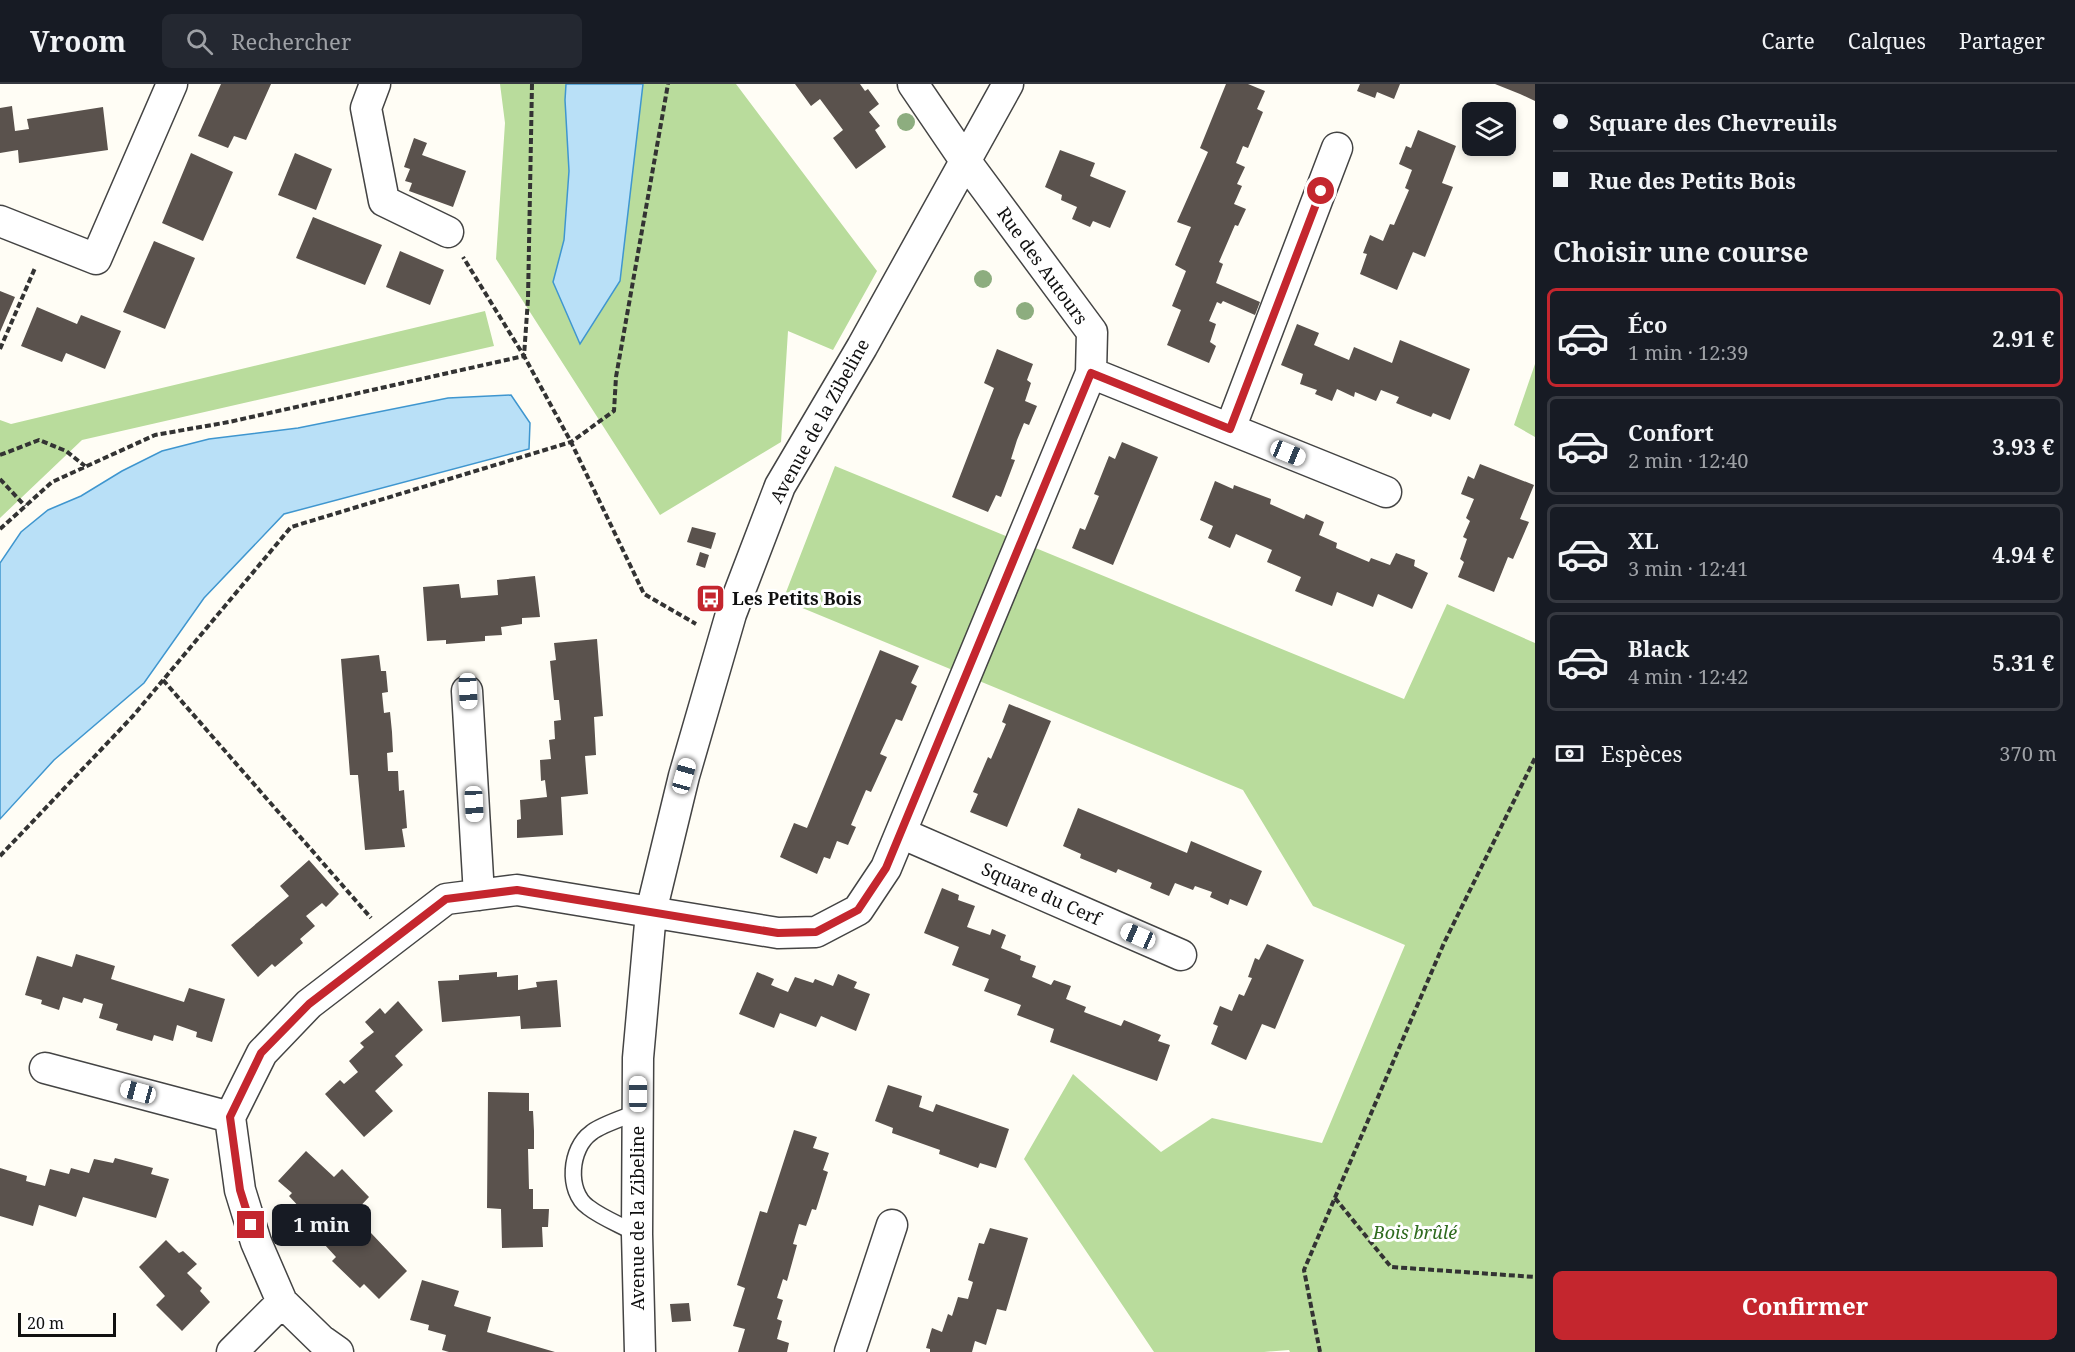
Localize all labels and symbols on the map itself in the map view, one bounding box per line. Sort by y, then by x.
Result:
route start [1307,177,1334,204]
street label: Rue des Autours [992,202,1094,329]
street label: Avenue de la Zibeline [764,334,874,507]
car [1268,438,1308,468]
bus stop icon: Les Petits Bois [695,583,727,615]
place label: Les Petits Bois [732,586,862,610]
car [458,673,478,709]
car [670,756,698,796]
car [464,786,484,822]
street label: Square du Cerf [978,856,1106,931]
car [1118,920,1158,952]
car [629,1076,647,1112]
car [118,1079,158,1105]
street label: Avenue de la Zibeline [625,1126,649,1310]
callout: 1 min [272,1204,371,1246]
route end [237,1211,264,1238]
park label: Bois brûlé [1372,1220,1458,1244]
scale bar [18,1310,116,1338]

